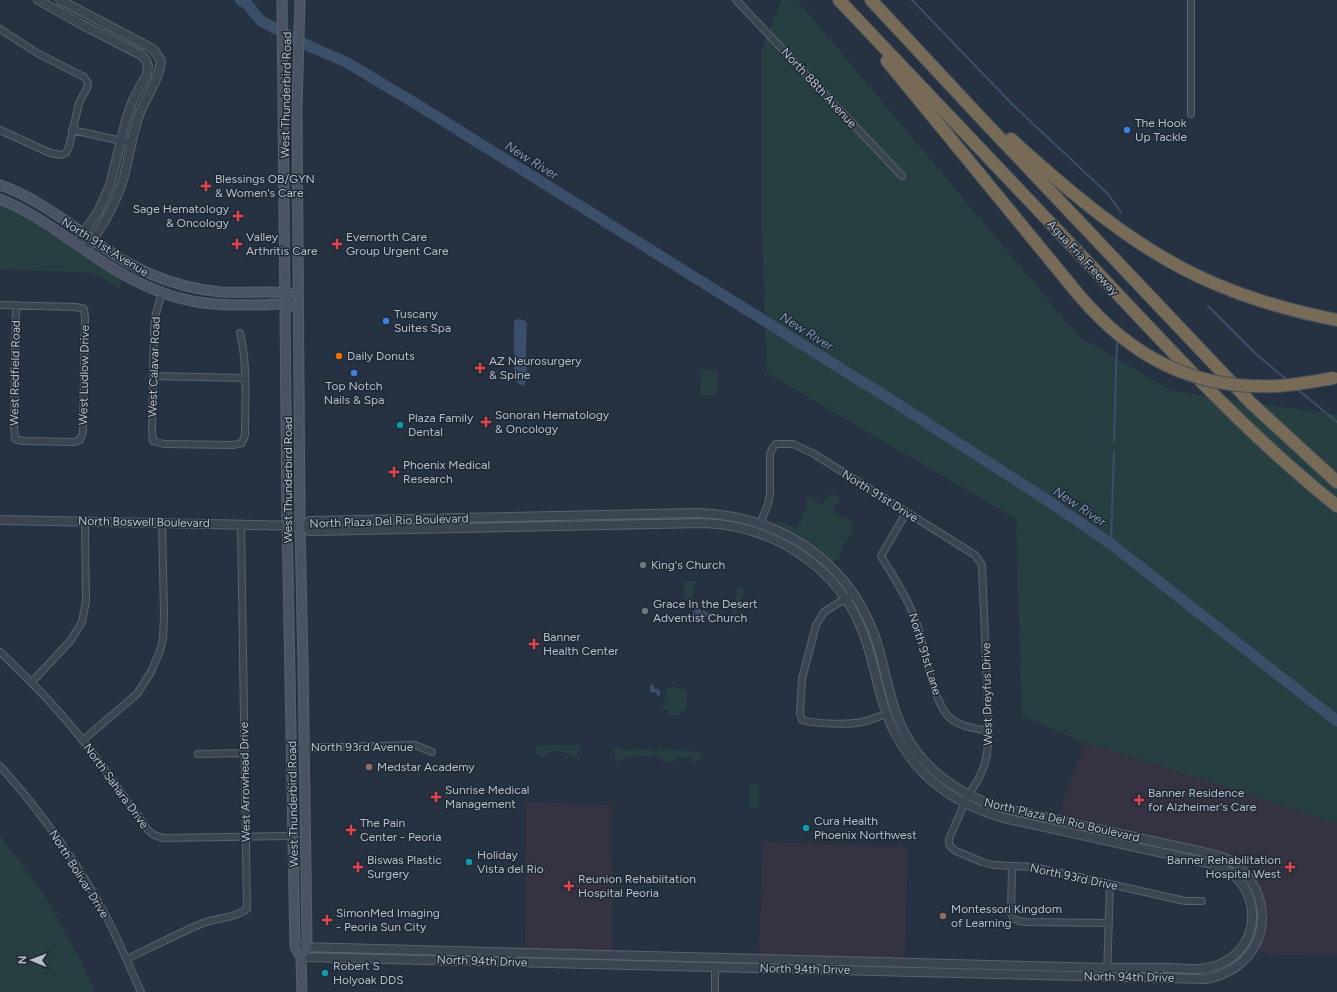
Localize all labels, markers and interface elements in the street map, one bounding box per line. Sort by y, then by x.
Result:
street label: West Thunderbird Road [278,32,294,158]
street label: North 88th Avenue [778,45,860,131]
place label: The Hook Up Tackle [1135,116,1187,144]
marker: The Hook Up Tackle [1122,125,1132,135]
water label: New River [502,138,562,183]
place label: Blessings OB/GYN & Women's Care [215,172,315,200]
marker: Blessings OB/GYN & Women's Care [200,180,212,192]
place label: Sage Hematology & Oncology [133,202,230,230]
marker: Sage Hematology & Oncology [232,210,244,222]
street label: North 91st Avenue [59,215,151,280]
street label: Agua Fria Freeway [1044,217,1122,299]
place label: Valley Arthritis Care [246,230,318,258]
place label: Evernorth Care Group Urgent Care [346,230,449,258]
marker: Valley Arthritis Care [231,238,243,250]
marker: Evernorth Care Group Urgent Care [331,238,343,250]
place label: Tuscany Suites Spa [394,307,451,335]
water label: New River [777,309,837,354]
street label: West Calavar Road [145,316,163,418]
marker: Tuscany Suites Spa [381,316,391,326]
street label: West Redfield Road [7,320,23,426]
street label: West Ludlow Drive [76,324,92,425]
place label: Daily Donuts [347,349,415,363]
marker: Daily Donuts [334,351,344,361]
place label: AZ Neurosurgery & Spine [489,354,582,382]
marker: AZ Neurosurgery & Spine [474,362,486,374]
marker: Top Notch Nails & Spa [349,368,359,378]
place label: Top Notch Nails & Spa [324,379,384,407]
place label: Sonoran Hematology & Oncology [495,408,610,436]
place label: Plaza Family Dental [408,411,474,439]
marker: Sonoran Hematology & Oncology [480,416,492,428]
street label: West Thunderbird Road [281,417,295,543]
marker: Plaza Family Dental [395,420,405,430]
place label: Phoenix Medical Research [403,458,490,486]
marker: Phoenix Medical Research [388,466,400,478]
street label: North 91st Drive [839,467,921,525]
water label: New River [1051,483,1109,530]
street label: North Plaza Del Rio Boulevard [309,511,469,531]
street label: North Boswell Boulevard [78,514,210,530]
place label: King's Church [651,558,725,572]
marker: King's Church [638,560,648,570]
place label: Grace In the Desert Adventist Church [653,597,758,625]
marker: Grace In the Desert Adventist Church [640,606,650,616]
street label: North 91st Lane [906,611,944,697]
place label: Banner Health Center [543,630,619,658]
marker: Banner Health Center [528,638,540,650]
street label: West Dreyfus Drive [979,642,995,746]
street label: West Arrowhead Drive [237,721,253,842]
street label: North 93rd Avenue [311,740,414,754]
street label: North Sahara Drive [80,741,152,832]
street label: West Thunderbird Road [285,741,301,867]
place label: Medstar Academy [377,760,475,774]
marker: Medstar Academy [364,762,374,772]
place label: Sunrise Medical Management [445,783,529,811]
place label: Banner Residence for Alzheimer's Care [1148,786,1257,814]
marker: Sunrise Medical Management [430,791,442,803]
marker: Banner Residence for Alzheimer's Care [1133,794,1145,806]
street label: North Plaza Del Rio Boulevard [983,795,1141,845]
place label: Cura Health Phoenix Northwest [814,814,917,842]
place label: The Pain Center - Peoria [360,816,441,844]
marker: Cura Health Phoenix Northwest [801,823,811,833]
marker: The Pain Center - Peoria [345,824,357,836]
street label: North Bolivar Drive [46,827,112,921]
place label: Holiday Vista del Rio [477,848,544,876]
place label: Biswas Plastic Surgery [367,853,442,881]
place label: Banner Rehabilitation Hospital West [1167,853,1281,881]
marker: Holiday Vista del Rio [464,857,474,867]
marker: Biswas Plastic Surgery [352,861,364,873]
street label: North 93rd Drive [1029,861,1120,893]
marker: Banner Rehabilitation Hospital West [1284,861,1296,873]
place label: Reunion Rehabiitation Hospital Peoria [578,872,696,900]
marker: Reunion Rehabiitation Hospital Peoria [563,880,575,892]
place label: Montessori Kingdom of Learning [951,902,1062,930]
place label: SimonMed Imaging - Peoria Sun City [336,906,440,934]
marker: Montessori Kingdom of Learning [938,911,948,921]
marker: SimonMed Imaging - Peoria Sun City [321,914,333,926]
north arrow [12,940,52,980]
street label: North 94th Drive [436,952,528,970]
text: N [16,955,29,964]
place label: Robert S Holyoak DDS [333,959,404,987]
street label: North 94th Drive [760,961,851,977]
marker: Robert S Holyoak DDS [320,968,330,978]
street label: North 94th Drive [1084,969,1175,985]

